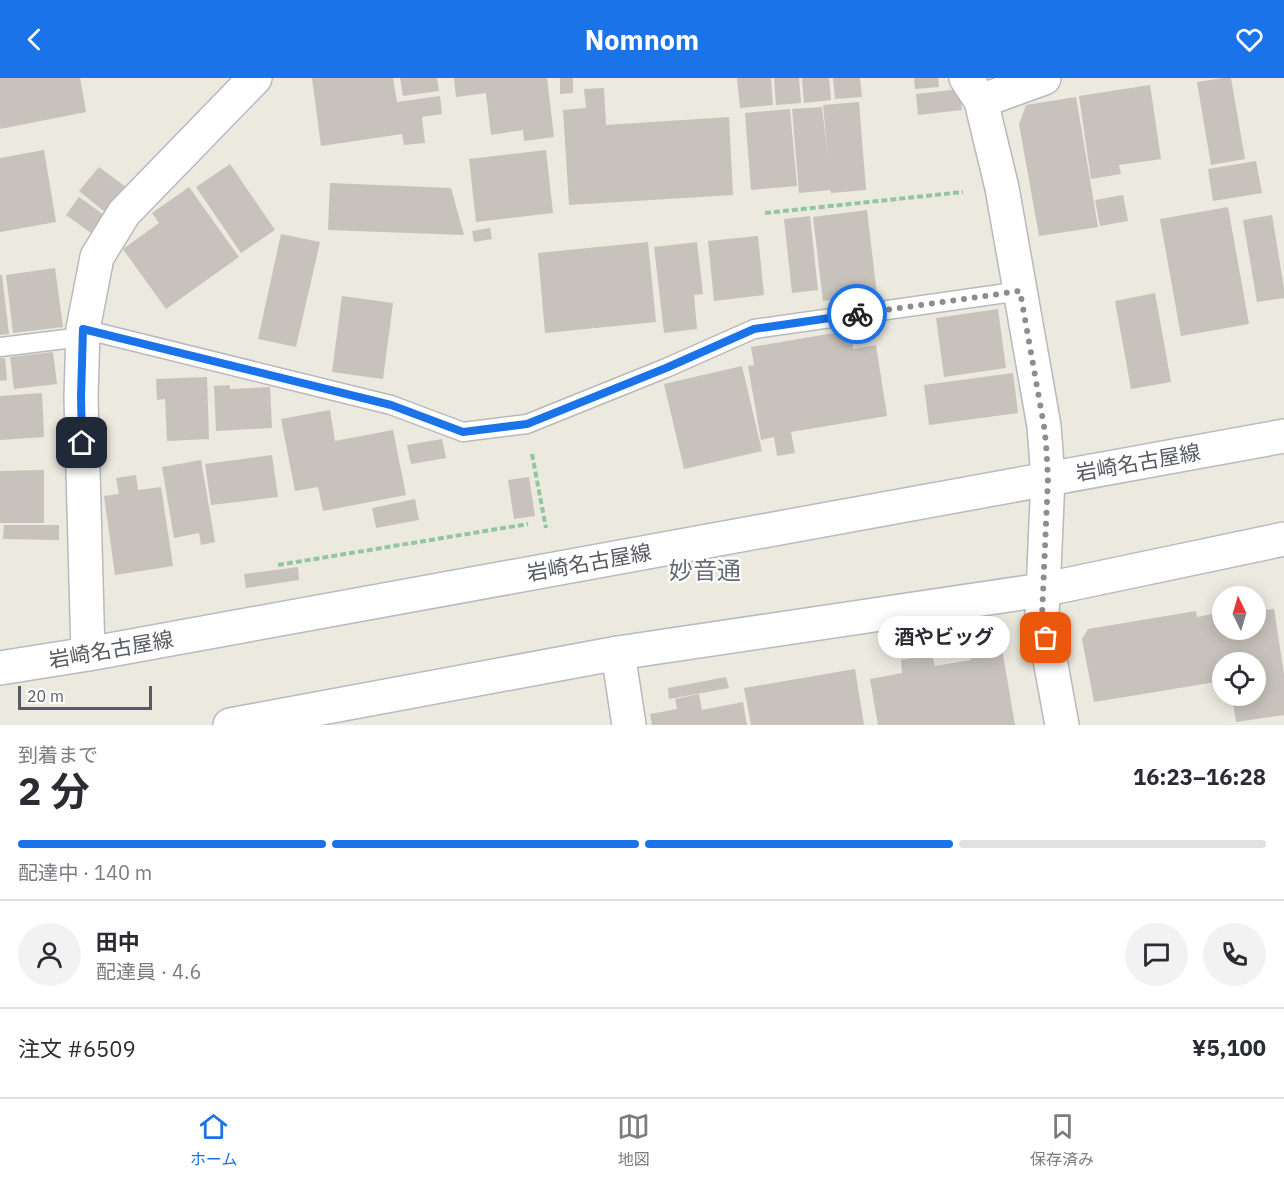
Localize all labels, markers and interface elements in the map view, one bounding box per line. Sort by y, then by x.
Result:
text: Nomnom [585,22,699,57]
icon: back [18,23,51,56]
icon: heart [1233,23,1266,56]
courier [827,284,887,344]
icon: bike [841,298,874,331]
pin [56,417,107,468]
icon: home [65,426,98,459]
street label: 岩崎名古屋線 [1074,437,1202,487]
street label: 岩崎名古屋線 [525,537,653,587]
district label: 妙音通 [669,554,741,586]
north arrow [1212,586,1266,640]
map controls [1212,586,1266,706]
pin [1020,612,1071,663]
callout: 酒やビッグ [878,617,1010,659]
icon: bag [1029,621,1062,654]
text: 酒やビッグ [894,623,994,650]
street label: 岩崎名古屋線 [47,624,175,674]
button: locate [1212,652,1266,706]
scale bar [18,683,152,710]
text: 20 m [27,686,64,706]
text: 到着まで [18,741,98,768]
text: 16:23–16:28 [1133,762,1266,791]
text: 2 分 [18,765,90,816]
text: 配達中 · 140 m [18,859,152,886]
button: person [18,923,81,986]
button: chat [1125,923,1188,986]
button: phone [1203,923,1266,986]
text: 田中 [96,927,140,956]
text: 配達員 · 4.6 [96,958,201,985]
text: ¥5,100 [1192,1033,1266,1062]
text: 注文 #6509 [18,1034,136,1063]
tab: ホーム [190,1110,237,1170]
tab: 地図 [617,1110,650,1170]
tab: 保存済み [1030,1110,1094,1170]

